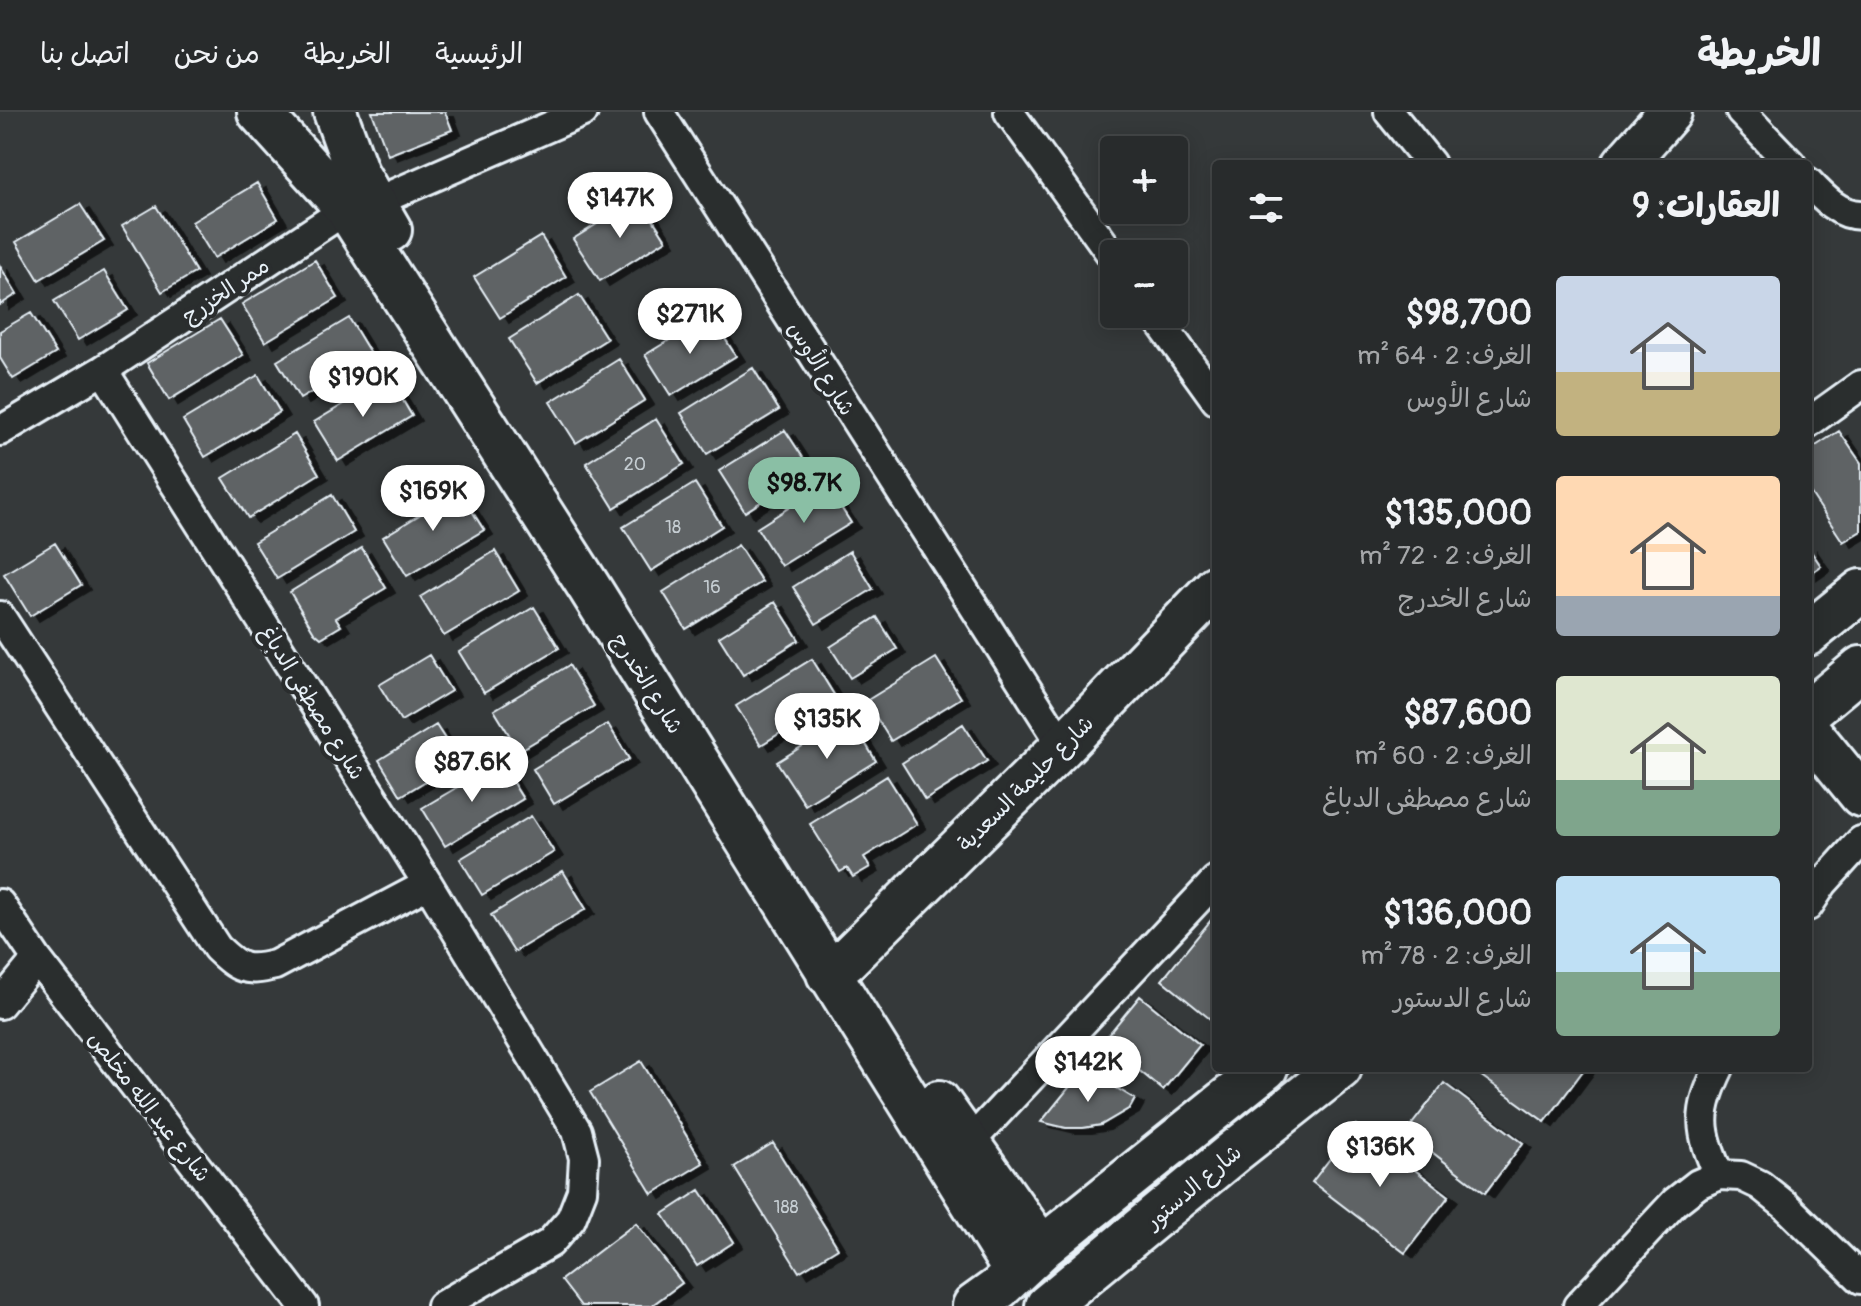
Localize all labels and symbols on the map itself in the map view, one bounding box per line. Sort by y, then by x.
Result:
pin: $147K [564,172,676,240]
street label: ممر الخزرج [176,251,275,330]
pin: $271K [634,288,746,356]
street label: شارع الأوس [780,315,863,421]
pin: $190K [307,351,419,419]
house number: 20 [624,453,646,476]
pin: $98.7K [739,457,869,525]
pin: $169K [377,465,489,533]
house number: 18 [665,516,681,539]
house number: 16 [703,576,721,599]
street label: شارع مصطفى الدباغ [252,620,371,786]
street label: شارع الخدرج [604,628,689,740]
pin: $135K [771,693,883,761]
street label: شارع حليمة السعدية [952,710,1101,859]
pin: $87.6K [407,736,537,804]
street label: شارع عبد الله مخلص [81,1026,217,1188]
pin: $142K [1032,1036,1144,1104]
pin: $136K [1324,1121,1436,1189]
street label: شارع الدستور [1138,1138,1248,1237]
house number: 188 [773,1196,799,1219]

